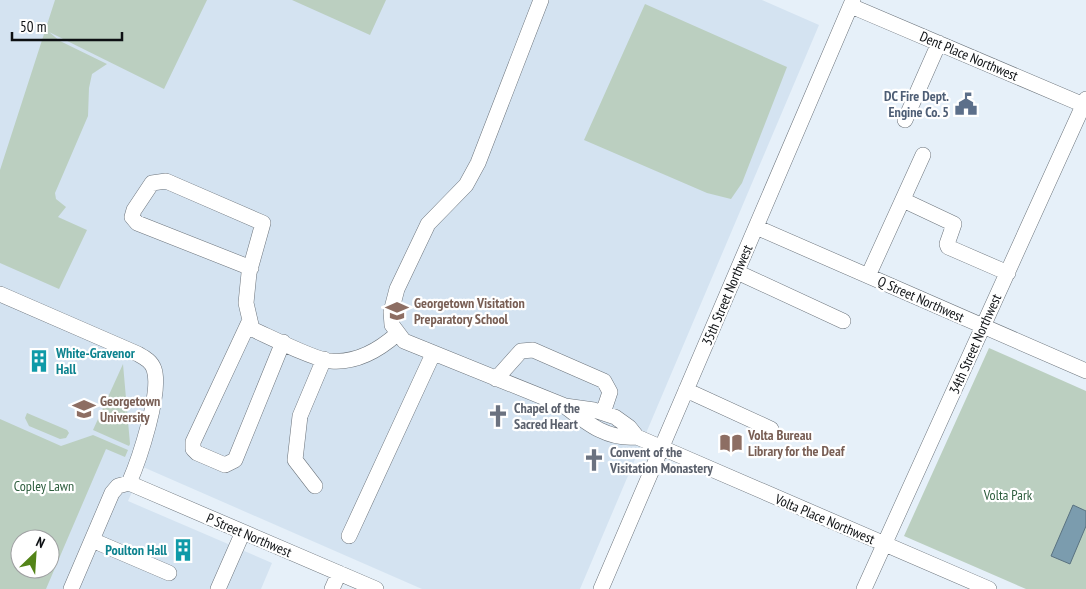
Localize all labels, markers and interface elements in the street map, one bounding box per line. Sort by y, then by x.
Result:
scale bar [12,10,122,42]
text: 50 m [20,17,46,36]
street label: Dent Place Northwest [917,27,1021,85]
place label: DC Fire Dept. Engine Co. 5 [884,87,949,121]
public building icon: DC Fire Dept. Engine Co. 5 [953,91,979,117]
street label: 35th Street Northwest [698,242,756,348]
street label: Q Street Northwest [875,272,967,326]
street label: 34th Street Northwest [945,291,1005,397]
place label: Georgetown Visitation Preparatory School [414,294,525,328]
school or university icon: Georgetown Visitation Preparatory School [384,298,410,324]
place label: White-Gravenor Hall [55,344,136,378]
building icon: White-Gravenor Hall [26,348,52,374]
place label: Georgetown University [100,392,160,426]
school or university icon: Georgetown University [71,396,97,422]
place label: Chapel of the Sacred Heart [514,399,580,433]
church icon: Chapel of the Sacred Heart [485,403,511,429]
place label: Volta Bureau Library for the Deaf [747,426,846,460]
library icon: Volta Bureau Library for the Deaf [718,430,744,456]
place label: Convent of the Visitation Monastery [609,443,713,477]
church icon: Convent of the Visitation Monastery [581,447,607,473]
park label: Copley Lawn [14,477,74,495]
park label: Volta Park [983,486,1033,504]
street label: Volta Place Northwest [772,490,878,548]
street label: P Street Northwest [204,509,295,561]
north arrow [10,529,60,579]
text: N [33,532,48,552]
building icon: Poulton Hall [170,537,196,563]
place label: Poulton Hall [105,541,168,559]

